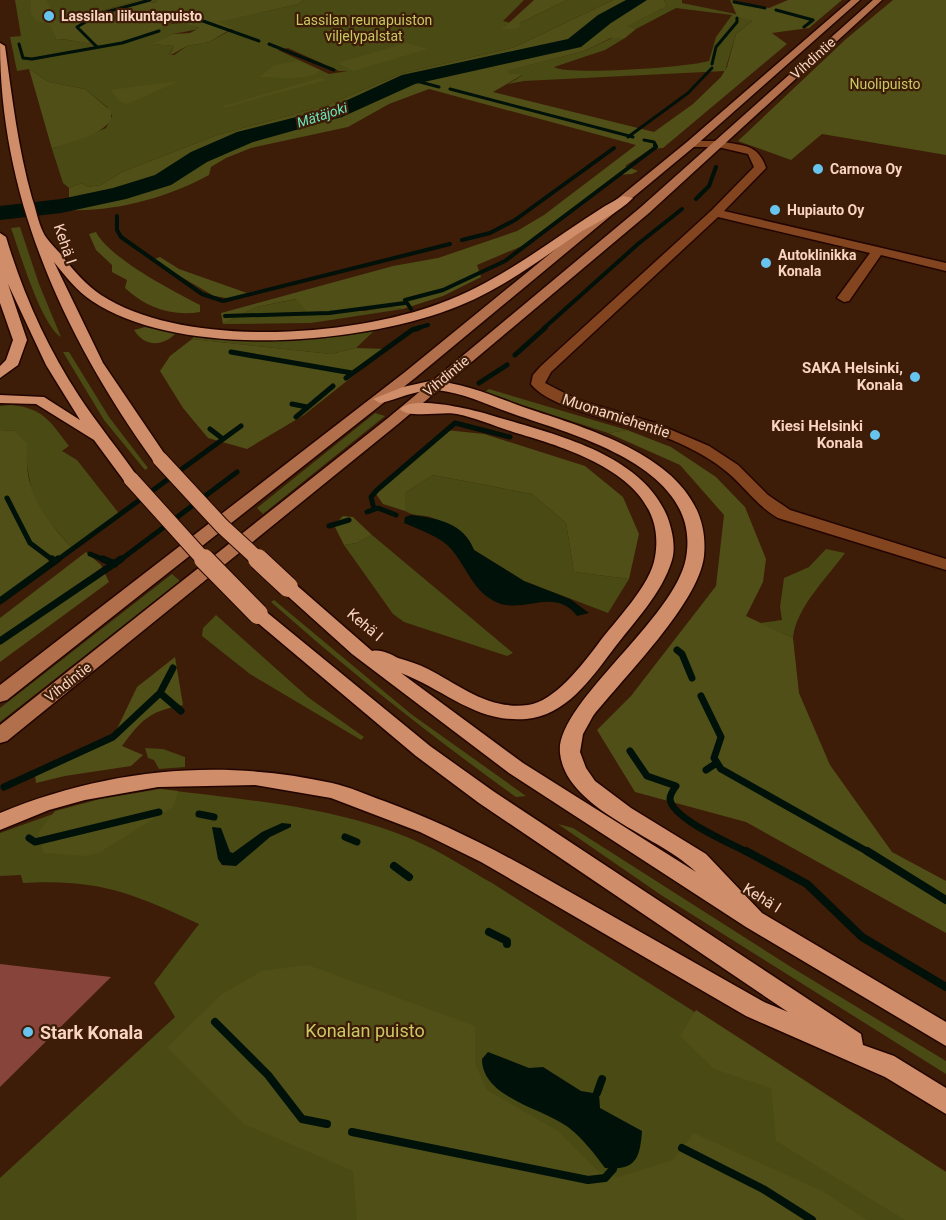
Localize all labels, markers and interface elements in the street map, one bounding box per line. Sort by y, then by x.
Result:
place label: Lassilan liikuntapuisto [61,8,202,24]
marker: Lassilan liikuntapuisto [42,9,56,23]
park label: Lassilan reunapuiston viljelypalstat [296,12,432,44]
street label: Vihdintie [787,34,839,82]
park label: Nuolipuisto [849,76,921,92]
water label: Mätäjoki [295,99,350,131]
place label: Carnova Oy [830,161,903,177]
marker: Carnova Oy [811,162,825,176]
place label: Hupiauto Oy [787,202,865,218]
marker: Hupiauto Oy [768,203,782,217]
street label: Kehä I [50,221,80,267]
place label: Autoklinikka Konala [778,247,857,279]
marker: Autoklinikka Konala [759,256,773,270]
street label: Vihdintie [420,352,472,400]
place label: SAKA Helsinki, Konala [802,359,903,394]
marker: SAKA Helsinki, Konala [908,370,922,384]
street label: Muonamiehentie [560,390,672,442]
place label: Kiesi Helsinki Konala [771,417,863,452]
marker: Kiesi Helsinki Konala [868,428,882,442]
street label: Kehä I [343,605,387,645]
street label: Vihdintie [42,659,94,705]
street label: Kehä I [740,879,784,917]
park label: Konalan puisto [305,1020,425,1041]
place label: Stark Konala [40,1022,143,1043]
marker: Stark Konala [21,1025,35,1039]

